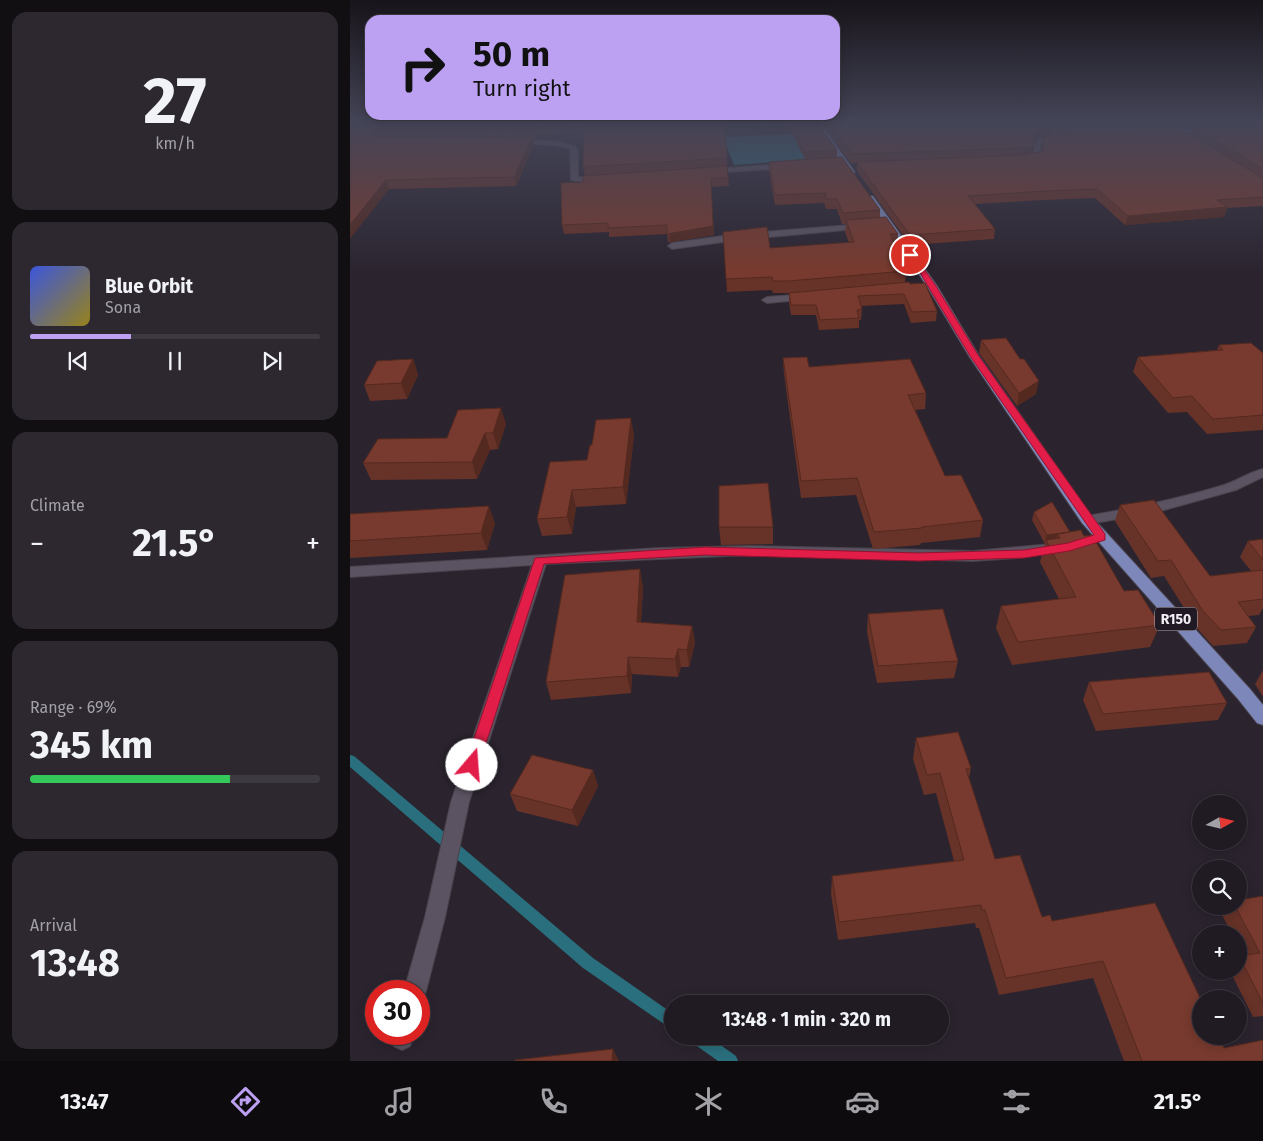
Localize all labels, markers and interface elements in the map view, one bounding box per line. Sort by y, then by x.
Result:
text: 50 m [473,33,550,75]
icon: right [390,35,455,100]
text: 27 [143,62,207,140]
text: Turn right [473,75,570,102]
text: km/h [155,134,195,153]
pin [889,234,931,276]
icon: arrive [896,241,924,269]
text: Blue Orbit [105,275,193,298]
text: Sona [105,298,141,317]
icon: previous [64,347,92,375]
icon: pause [161,347,189,375]
icon: next [258,347,286,375]
text: Climate [30,496,85,515]
text: 21.5° [132,520,218,566]
text: − [30,527,44,560]
text: + [306,527,320,560]
road number: R150 [1155,608,1197,630]
text: Range · 69% [30,698,117,717]
text: 345 km [30,722,153,768]
position arrow [445,738,497,790]
north arrow [1192,795,1248,850]
map controls [1192,795,1247,1045]
button: search [1192,860,1247,915]
text: Arrival [30,916,77,935]
button: + [1192,925,1247,980]
text: 13:48 [30,940,120,986]
speed limit sign: 30 [365,980,430,1045]
button: − [1192,990,1247,1045]
text: 13:48 · 1 min · 320 m [722,1008,891,1031]
icon: directions [228,1084,263,1119]
icon: music [382,1084,417,1119]
icon: phone [536,1084,571,1119]
icon: climate [691,1084,726,1119]
icon: car [845,1084,880,1119]
icon: filters [999,1084,1034,1119]
text: 13:47 [60,1088,109,1115]
text: 21.5° [1154,1088,1203,1115]

